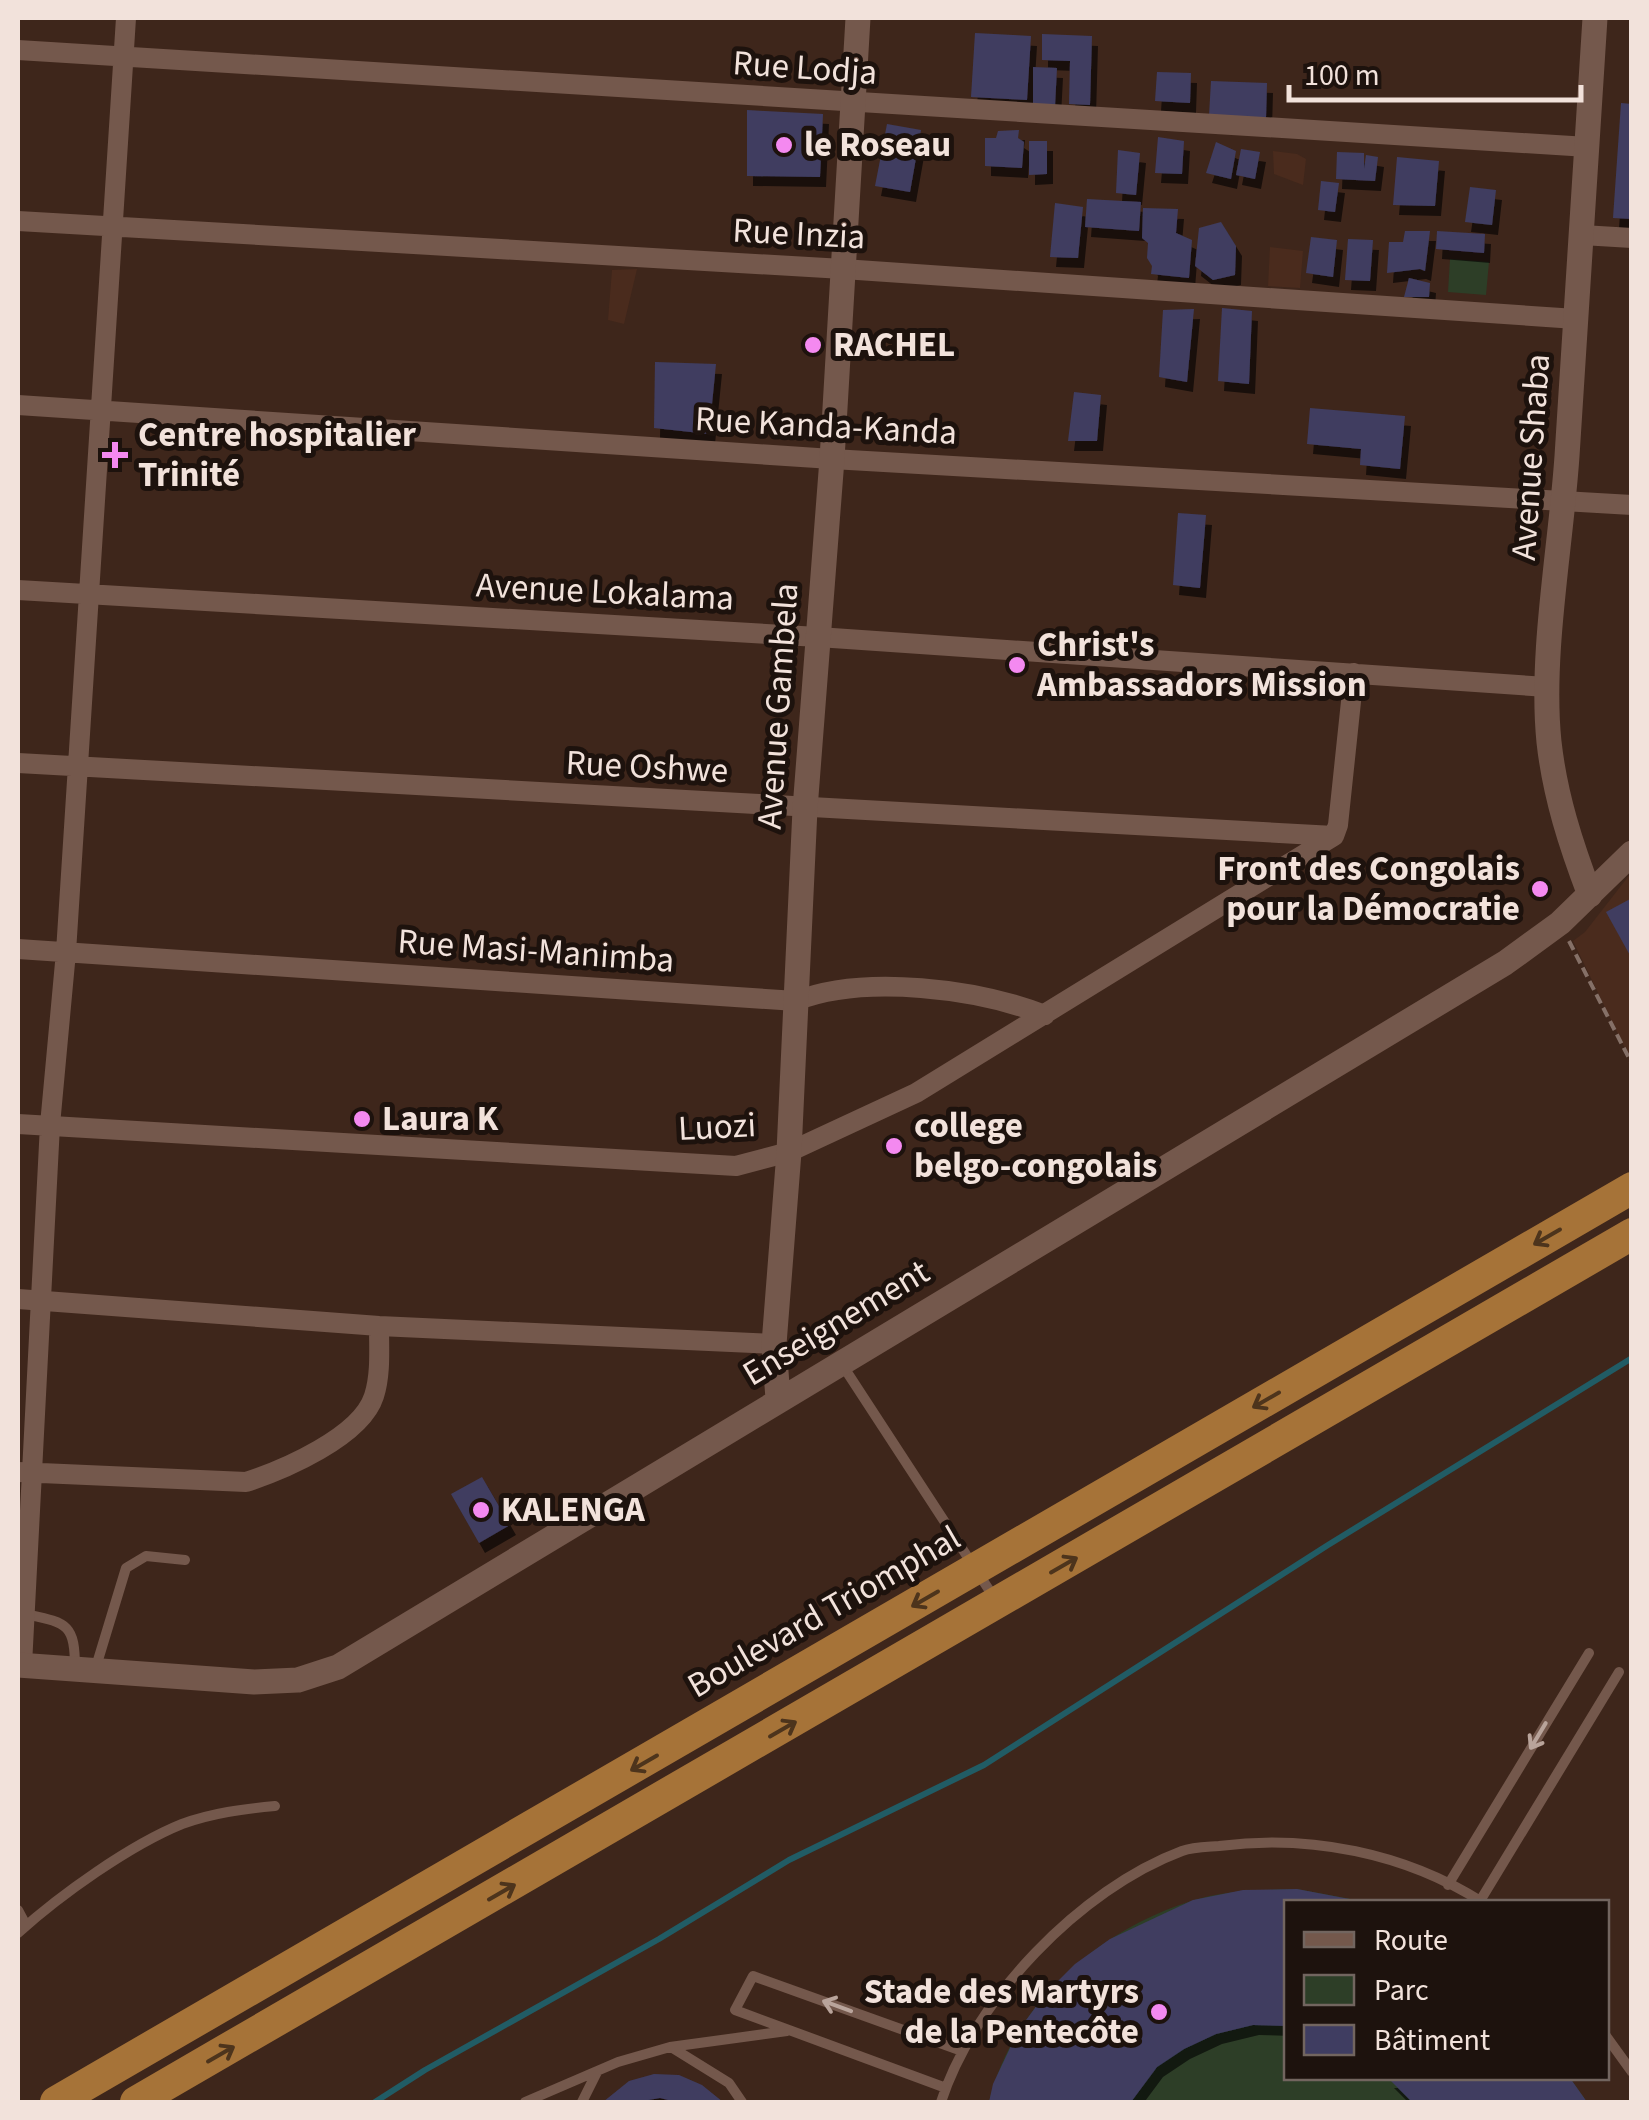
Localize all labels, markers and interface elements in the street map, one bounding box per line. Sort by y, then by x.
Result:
street label: Rue Lodja [731,38,879,98]
scale bar [1289,40,1582,102]
text: 100 m [1304,54,1380,97]
place label: le Roseau [804,120,951,170]
marker: le Roseau [773,134,795,156]
street label: Rue Inzia [731,206,867,262]
place label: RACHEL [833,320,955,370]
marker: RACHEL [802,334,824,356]
street label: Avenue Shaba [1499,352,1563,562]
street label: Rue Kanda-Kanda [694,394,958,458]
place label: Centre hospitalier Trinité [138,410,416,500]
marker: Centre hospitalier Trinité [102,442,128,468]
street label: Avenue Lokalama [475,560,735,624]
street label: Avenue Gambela [744,581,812,831]
place label: Christ's Ambassadors Mission [1036,620,1367,710]
marker: Christ's Ambassadors Mission [1006,654,1028,676]
street label: Rue Oshwe [564,738,730,796]
place label: Front des Congolais pour la Démocratie [1217,844,1520,934]
marker: Front des Congolais pour la Démocratie [1529,878,1551,900]
street label: Rue Masi-Manimba [396,916,676,986]
place label: Laura K [382,1094,499,1144]
street label: Luozi [677,1100,757,1154]
place label: college belgo-congolais [914,1101,1157,1191]
marker: Laura K [351,1108,373,1130]
marker: college belgo-congolais [883,1135,905,1157]
one-way arrow [1533,1227,1562,1247]
street label: Enseignement [733,1247,939,1398]
one-way arrow [1252,1391,1282,1411]
place label: KALENGA [501,1485,646,1535]
marker: KALENGA [470,1499,492,1521]
street label: Boulevard Triomphal [678,1513,970,1711]
one-way arrow [1049,1555,1078,1575]
one-way arrow [911,1589,940,1609]
one-way arrow [769,1719,797,1739]
one-way arrow [1528,1721,1548,1750]
one-way arrow [631,1753,659,1773]
one-way arrow [487,1882,516,1902]
legend [1284,1900,1609,2080]
text: Route [1374,1919,1448,1962]
place label: Stade des Martyrs de la Pentecôte [864,1967,1139,2057]
text: Parc [1374,1969,1429,2012]
one-way arrow [823,1996,854,2014]
marker: Stade des Martyrs de la Pentecôte [1148,2001,1170,2023]
text: Bâtiment [1374,2019,1490,2062]
one-way arrow [206,2044,234,2064]

